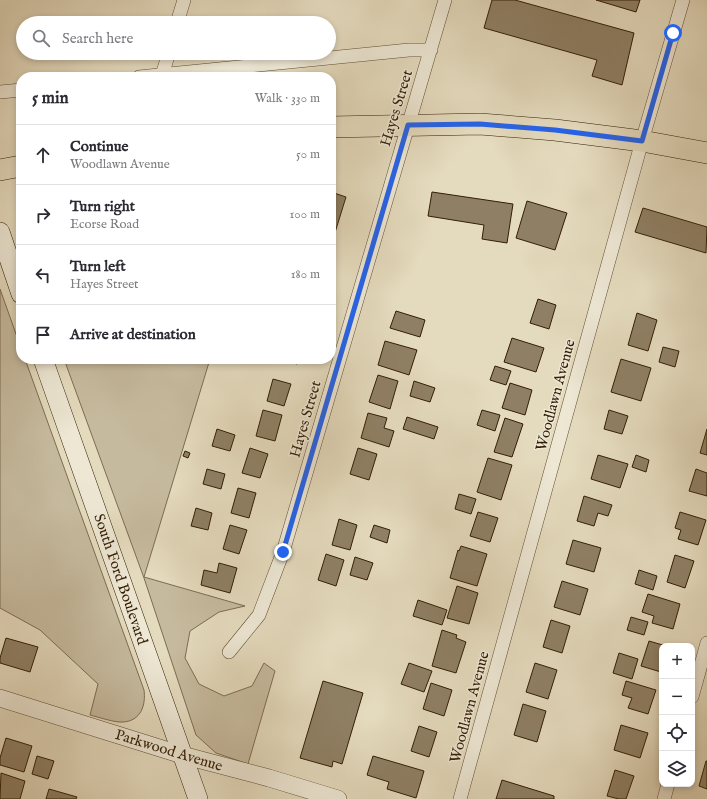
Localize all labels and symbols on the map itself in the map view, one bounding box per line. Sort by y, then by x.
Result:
route start [664,24,682,42]
street label: Hayes Street [376,68,417,149]
street label: Woodlawn Avenue [531,337,580,453]
street label: Hayes Street [285,378,326,460]
street label: South Ford Boulevard [89,511,152,648]
route end [274,543,292,561]
street label: Woodlawn Avenue [445,649,494,765]
street label: Parkwood Avenue [113,725,225,776]

